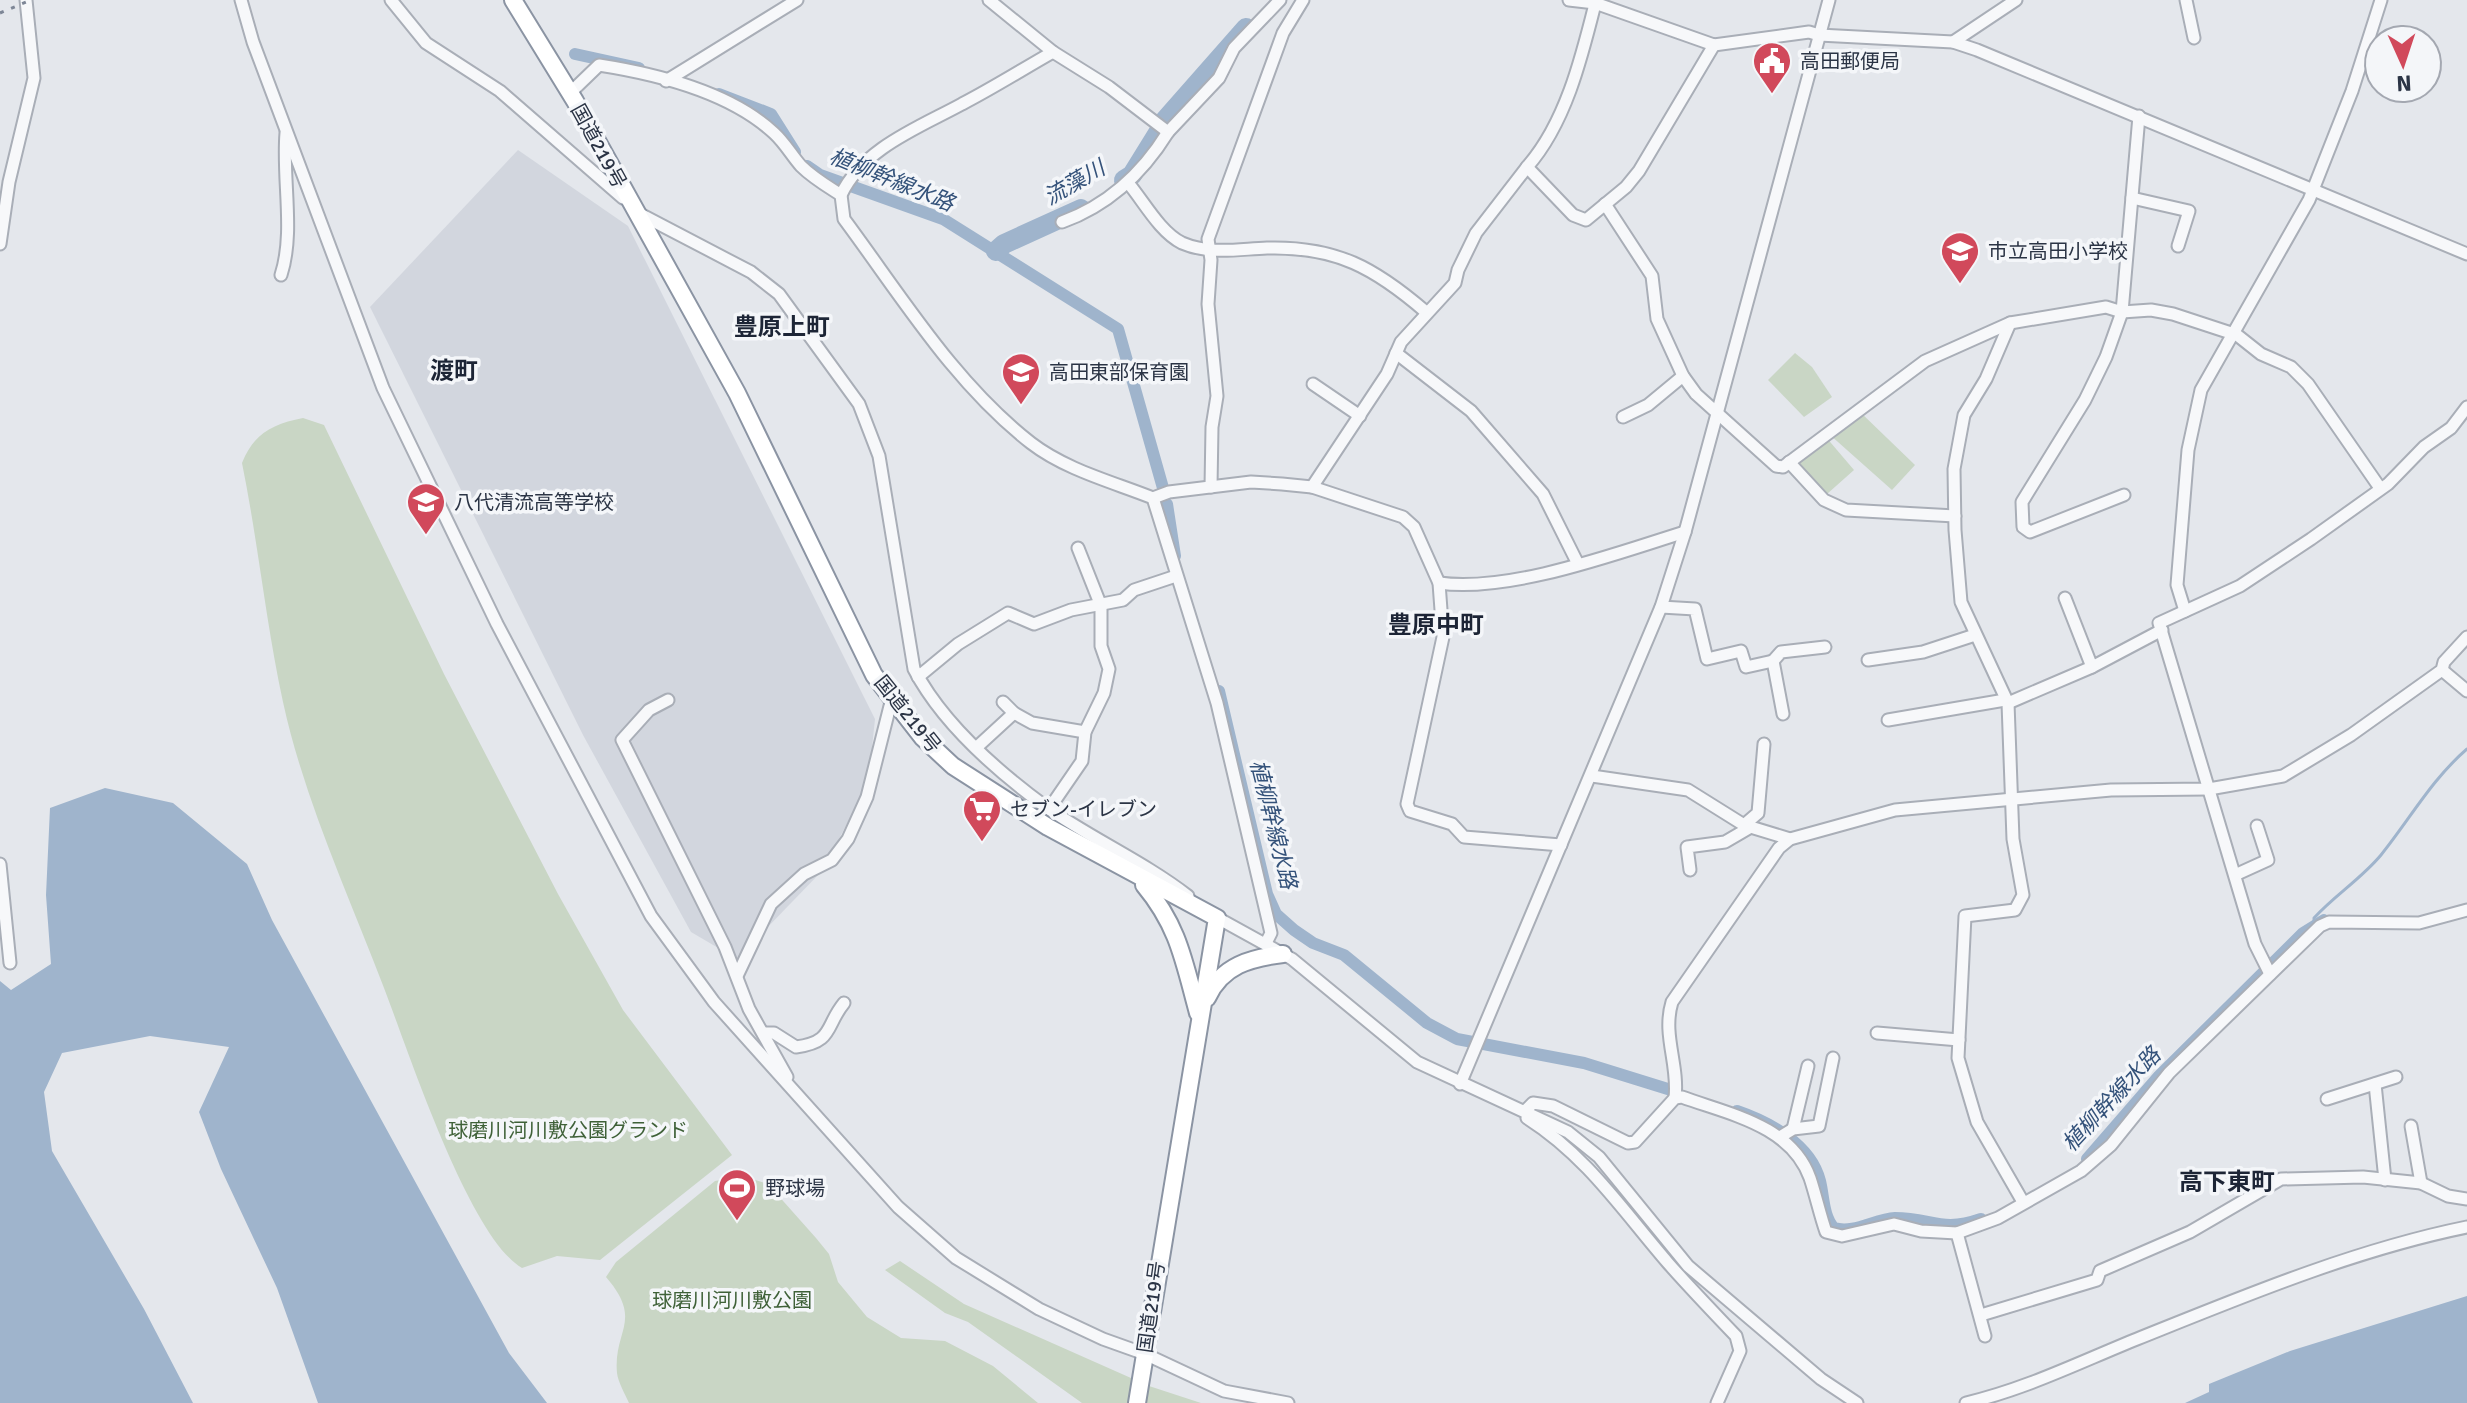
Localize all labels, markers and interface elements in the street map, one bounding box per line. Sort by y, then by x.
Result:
north arrow [2363,24,2443,104]
public building icon: 高田郵便局 [1751,40,1793,95]
place label: 高田郵便局 [1800,49,1900,74]
text: N [2396,70,2412,97]
street label: 国道219号 [565,100,632,193]
water label: 植柳幹線水路 [826,142,960,217]
water label: 流藻川 [1039,153,1111,211]
school or university icon: 市立高田小学校 [1939,230,1981,285]
place label: 市立高田小学校 [1988,239,2128,264]
district label: 豊原上町 [734,312,830,342]
school or university icon: 高田東部保育園 [1000,351,1042,406]
district label: 渡町 [430,356,478,386]
place label: 高田東部保育園 [1049,360,1189,385]
school or university icon: 八代清流高等学校 [405,481,447,536]
place label: 八代清流高等学校 [454,490,614,515]
district label: 豊原中町 [1388,610,1484,640]
street label: 国道219号 [869,671,946,758]
water label: 植柳幹線水路 [1244,757,1303,893]
supermarket icon: セブン-イレブン [961,788,1003,843]
place label: セブン-イレブン [1010,797,1157,822]
water label: 植柳幹線水路 [2056,1040,2168,1157]
park label: 球磨川河川敷公園グランド [448,1118,688,1143]
sports icon: 野球場 [716,1167,758,1222]
district label: 高下東町 [2179,1167,2275,1197]
place label: 野球場 [765,1176,825,1201]
street label: 国道219号 [1133,1260,1170,1355]
park label: 球磨川河川敷公園 [652,1288,812,1313]

